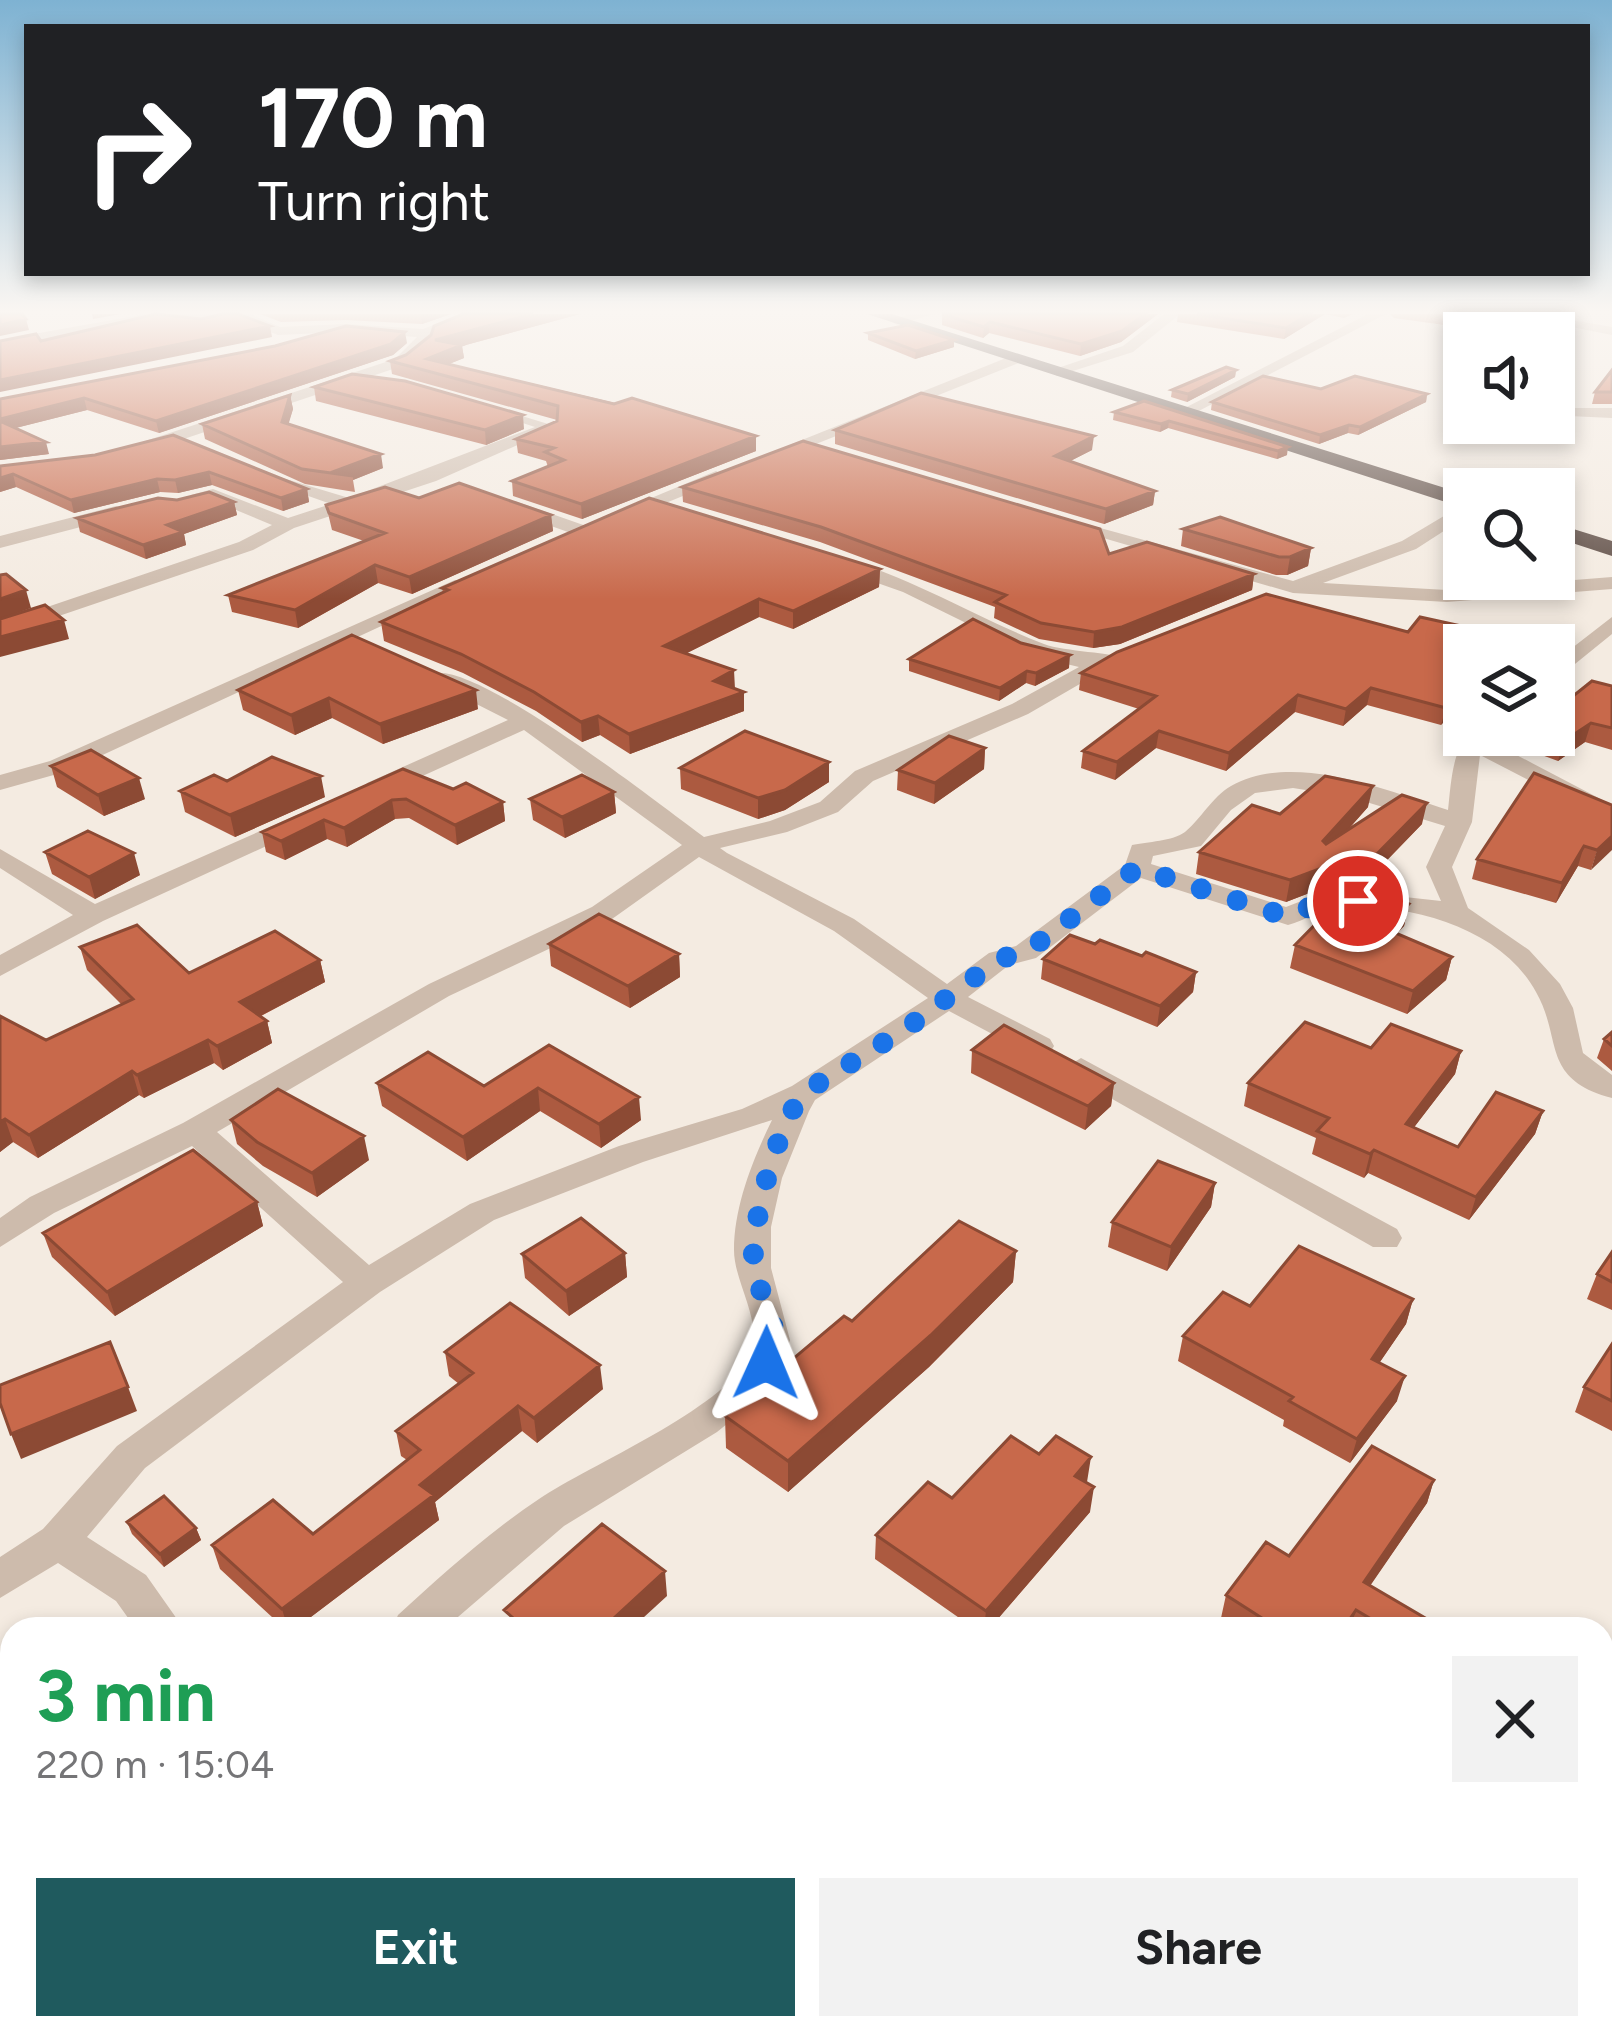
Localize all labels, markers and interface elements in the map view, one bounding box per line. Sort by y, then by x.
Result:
text: 170 m [258,67,488,168]
icon: right [60,72,216,228]
text: Turn right [258,169,490,234]
map controls [1443,312,1575,756]
button: sound [1443,312,1575,444]
button: search [1443,468,1575,600]
button: layers [1443,624,1575,756]
pin [1307,850,1409,952]
icon: arrive [1325,868,1391,934]
position arrow [703,1300,829,1426]
text: 3 min [36,1653,216,1739]
button: close [1452,1656,1578,1782]
text: 220 m · 15:04 [36,1741,274,1788]
button: Exit [36,1878,795,2016]
button: Share [819,1878,1578,2016]

